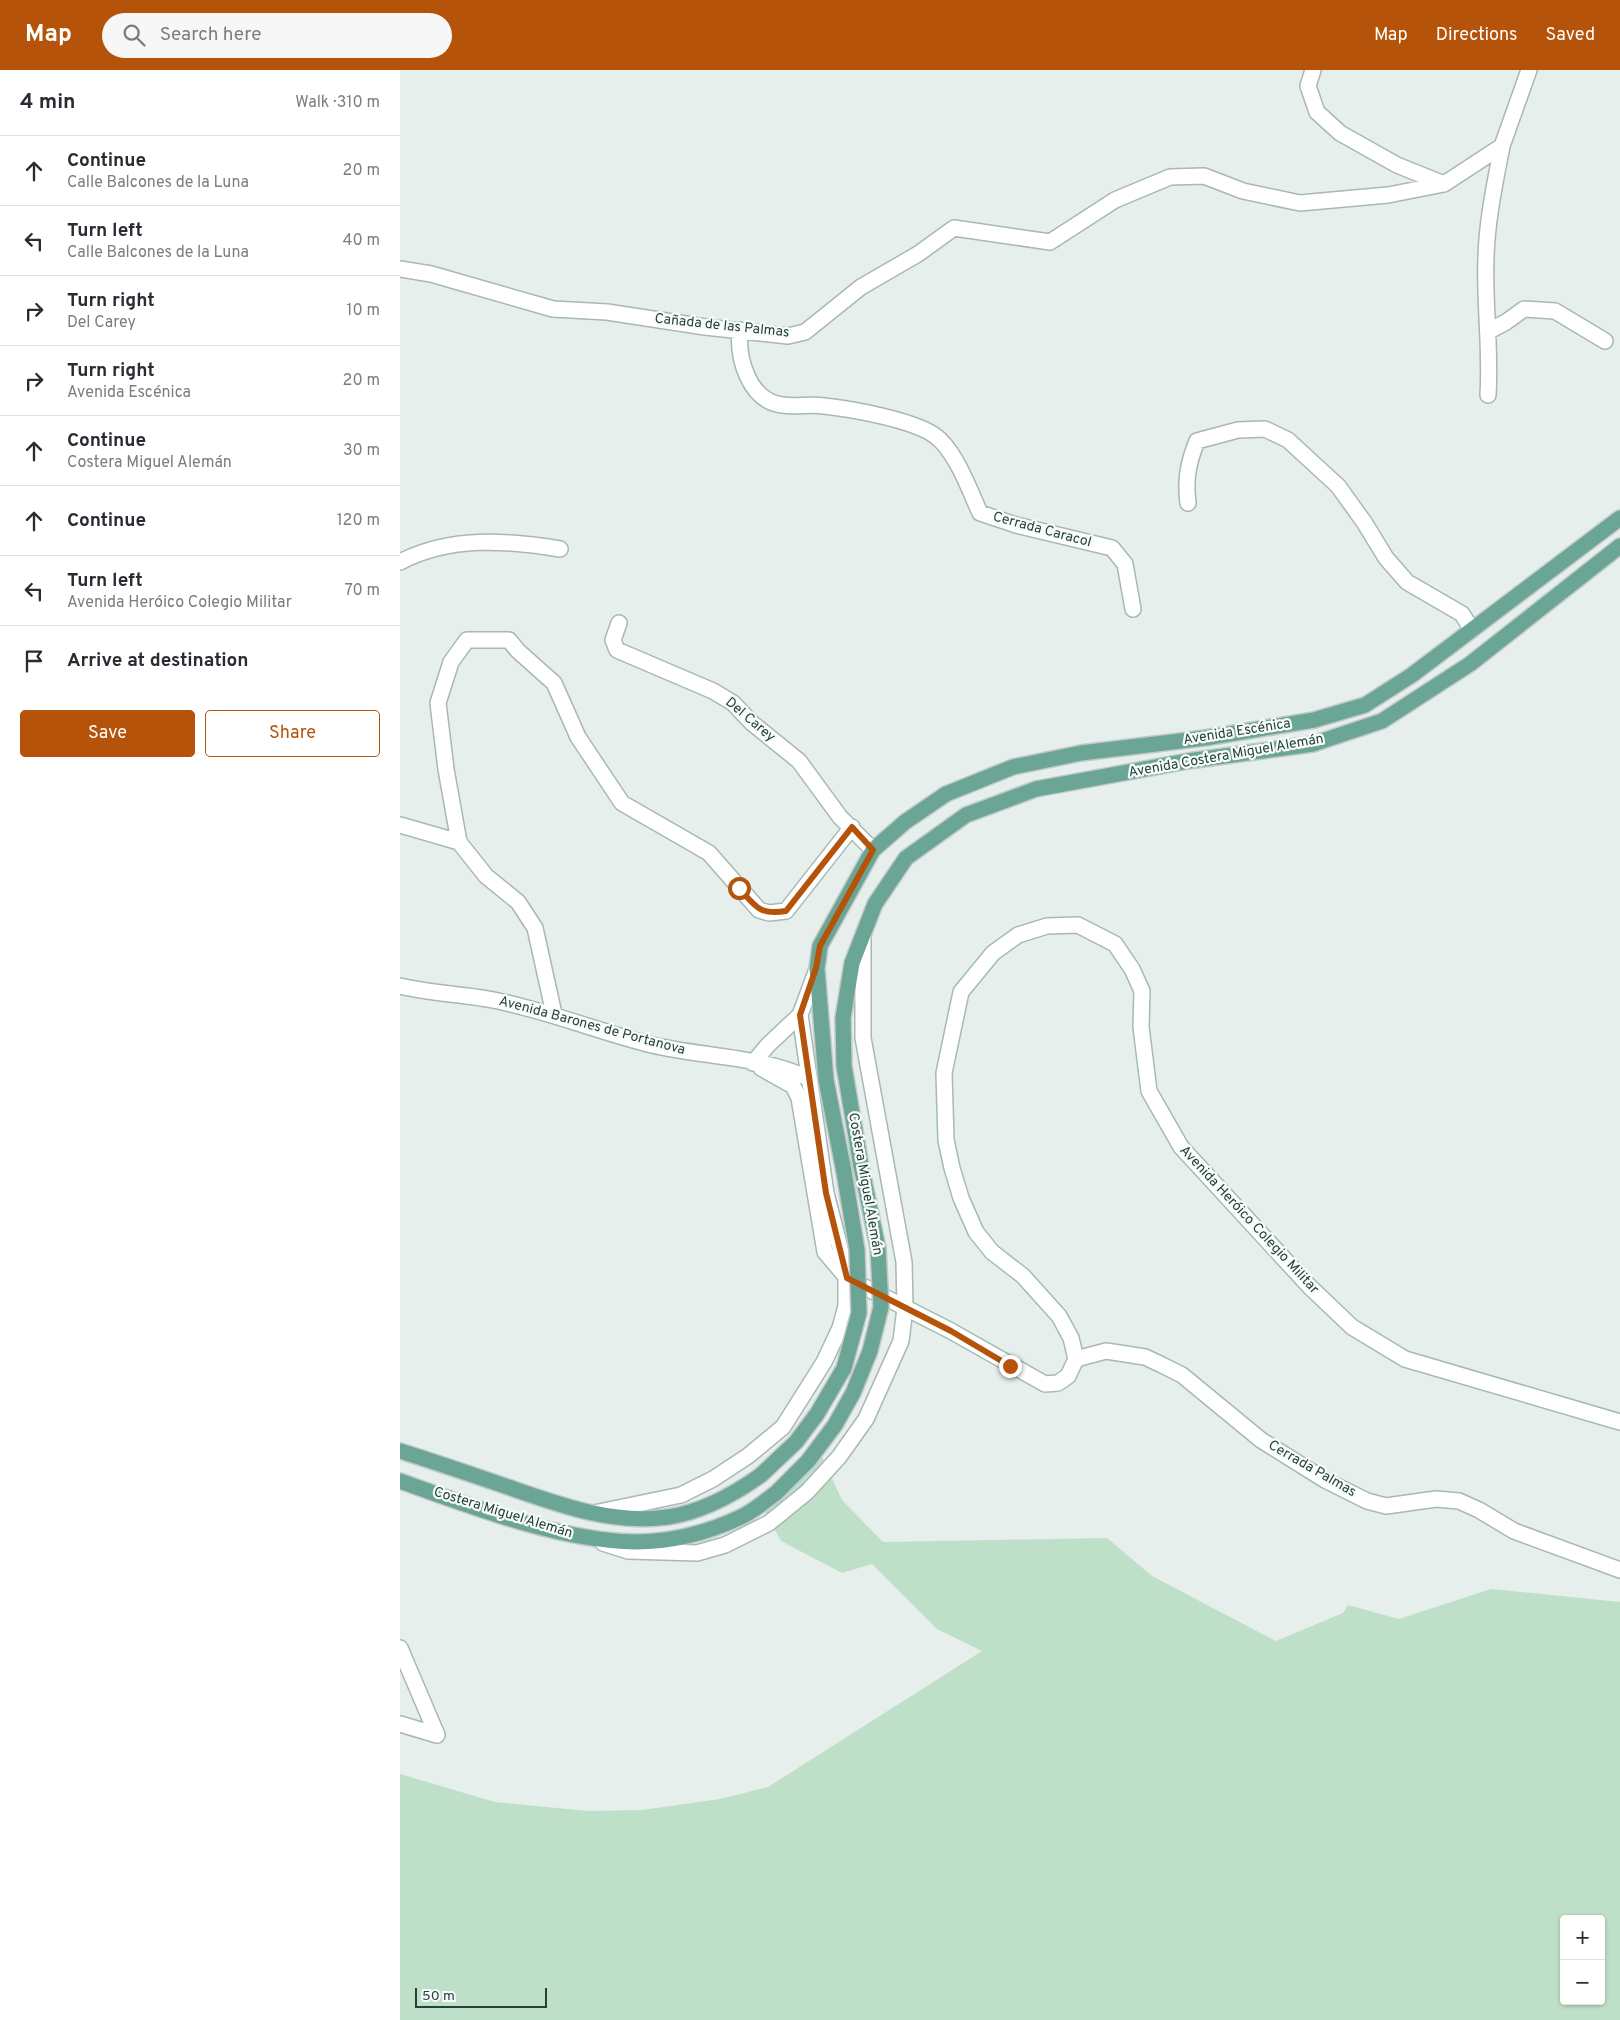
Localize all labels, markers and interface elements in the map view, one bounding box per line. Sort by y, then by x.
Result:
search box [102,13,452,58]
text: Map [25,20,72,50]
icon: search [120,21,148,49]
text: Search here [160,23,261,47]
text: Map [1374,24,1408,47]
text: Directions [1436,24,1518,47]
text: Saved [1546,24,1595,47]
text: 4 min [20,89,76,116]
text: Walk · 310 m [295,93,380,113]
text: Continue [67,149,146,173]
icon: ahead [20,157,48,185]
text: 20 m [343,161,380,181]
text: Calle Balcones de la Luna [67,173,249,193]
text: Turn left [67,219,143,243]
icon: left [20,227,48,255]
text: 40 m [342,231,380,251]
text: Calle Balcones de la Luna [67,243,249,263]
text: Turn right [67,289,155,313]
icon: right [20,297,48,325]
text: 10 m [346,301,380,321]
street label: Cañada de las Palmas [654,310,790,342]
text: Del Carey [67,313,136,333]
text: Turn right [67,359,155,383]
icon: right [20,367,48,395]
text: 20 m [343,371,380,391]
text: Avenida Escénica [67,383,191,403]
text: Continue [67,429,146,453]
icon: ahead [20,437,48,465]
text: 30 m [343,441,380,461]
text: Costera Miguel Alemán [67,453,232,473]
icon: ahead [20,507,48,535]
text: Continue [67,509,146,533]
street label: Cerrada Caracol [991,509,1093,551]
text: 120 m [337,511,380,531]
text: Turn left [67,569,143,593]
icon: left [20,577,48,605]
text: 70 m [345,581,380,601]
text: Avenida Heróico Colegio Militar [67,593,292,613]
icon: arrive [20,647,48,675]
text: Arrive at destination [67,649,248,673]
street label: Del Carey [721,694,779,746]
button: Save [20,710,195,757]
button: Share [205,710,380,757]
street label: Avenida Escénica [1182,715,1292,749]
street label: Avenida Costera Miguel Alemán [1127,730,1325,782]
route start [728,877,751,900]
street label: Avenida Barones de Portanova [497,993,687,1059]
street label: Costera Miguel Alemán [844,1111,886,1257]
street label: Avenida Heróico Colegio Militar [1176,1142,1323,1298]
route end [999,1355,1022,1378]
street label: Cerrada Palmas [1265,1437,1359,1501]
street label: Costera Miguel Alemán [432,1484,574,1542]
map controls [1560,1915,1605,2005]
button: + [1560,1915,1605,1960]
button: − [1560,1960,1605,2005]
scale bar [415,1985,548,2008]
text: 50 m [422,1988,455,2005]

